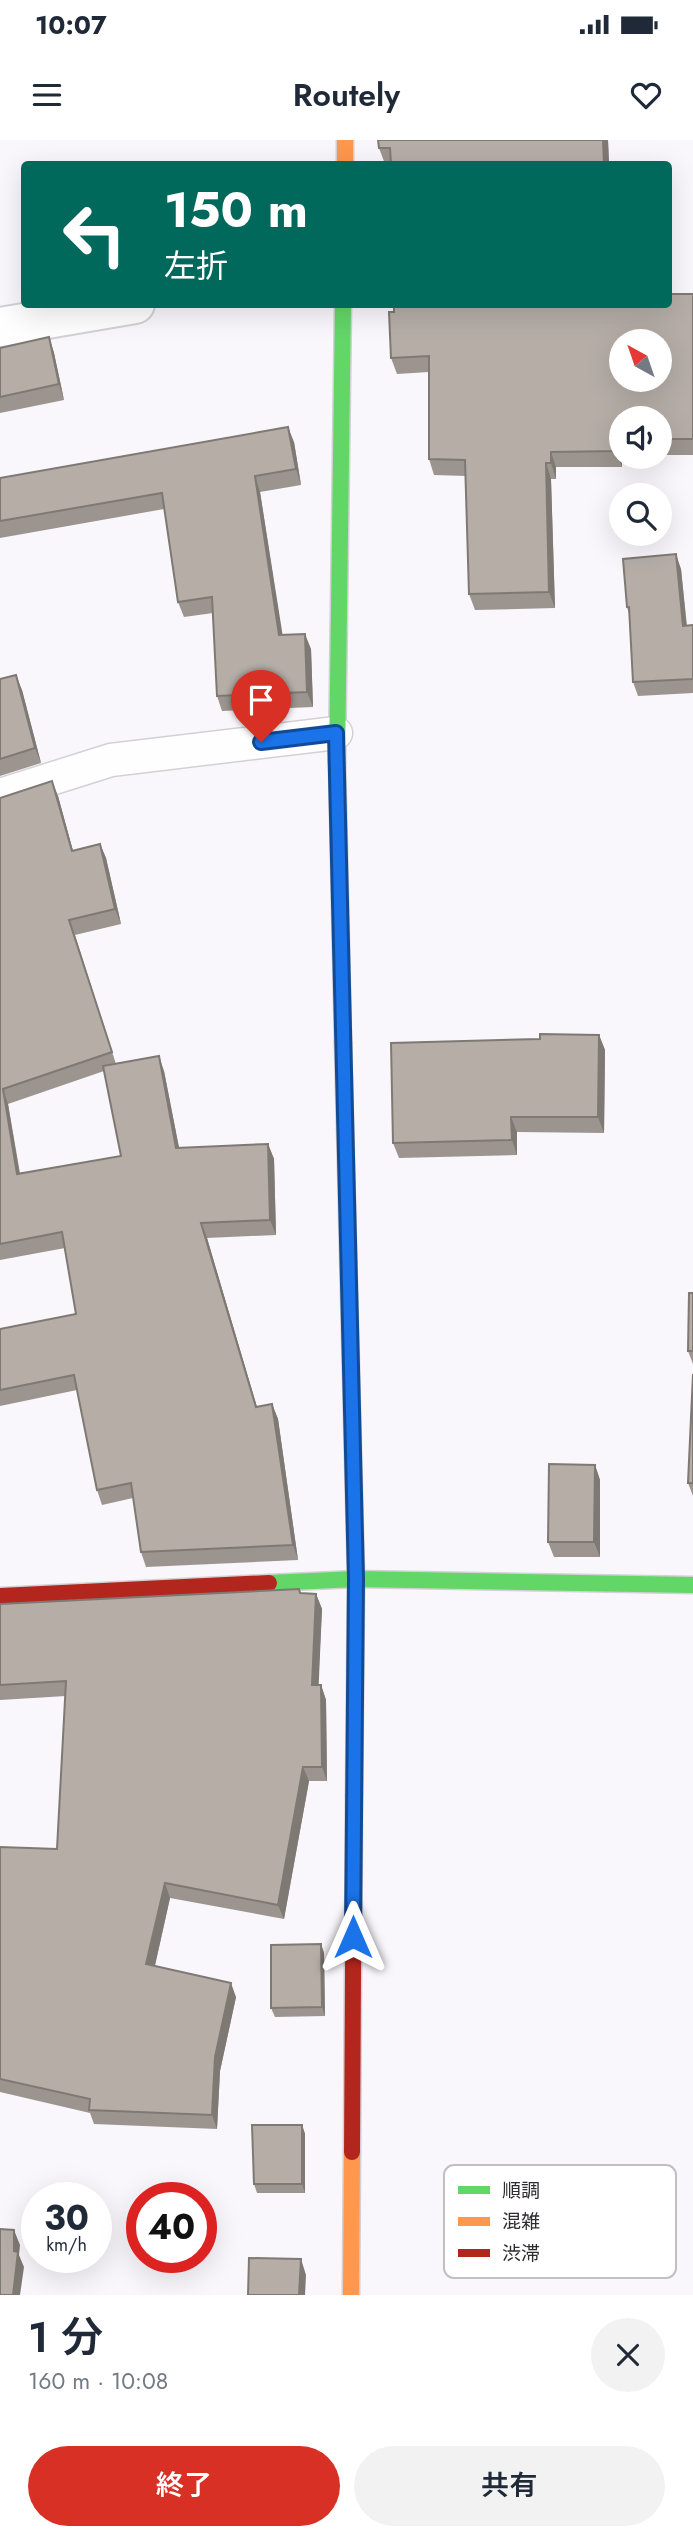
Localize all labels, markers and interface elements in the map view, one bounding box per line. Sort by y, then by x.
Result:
text: 10:07 [35,6,107,44]
text: Routely [293,72,400,118]
icon: menu [28,76,66,114]
icon: heart [627,76,665,114]
text: 150 m [164,175,308,245]
icon: left [49,189,140,280]
text: 左折 [164,243,228,289]
north arrow [609,329,672,392]
map controls [609,329,672,546]
button: sound [609,406,672,469]
button: search [609,483,672,546]
pin [231,670,291,742]
icon: arrive [242,681,280,719]
position arrow [316,1900,390,1974]
legend [444,2165,676,2278]
text: 順調 [502,2177,540,2204]
speed limit sign: 40 [126,2182,217,2273]
text: 30 [44,2193,89,2243]
text: 混雑 [502,2208,540,2235]
text: km/h [46,2232,87,2258]
text: 渋滞 [502,2240,540,2267]
text: 1 分 [28,2307,103,2368]
button: close [591,2318,665,2392]
text: 160 m · 10:08 [28,2364,168,2398]
button: 終了 [28,2446,340,2526]
button: 共有 [354,2446,665,2526]

